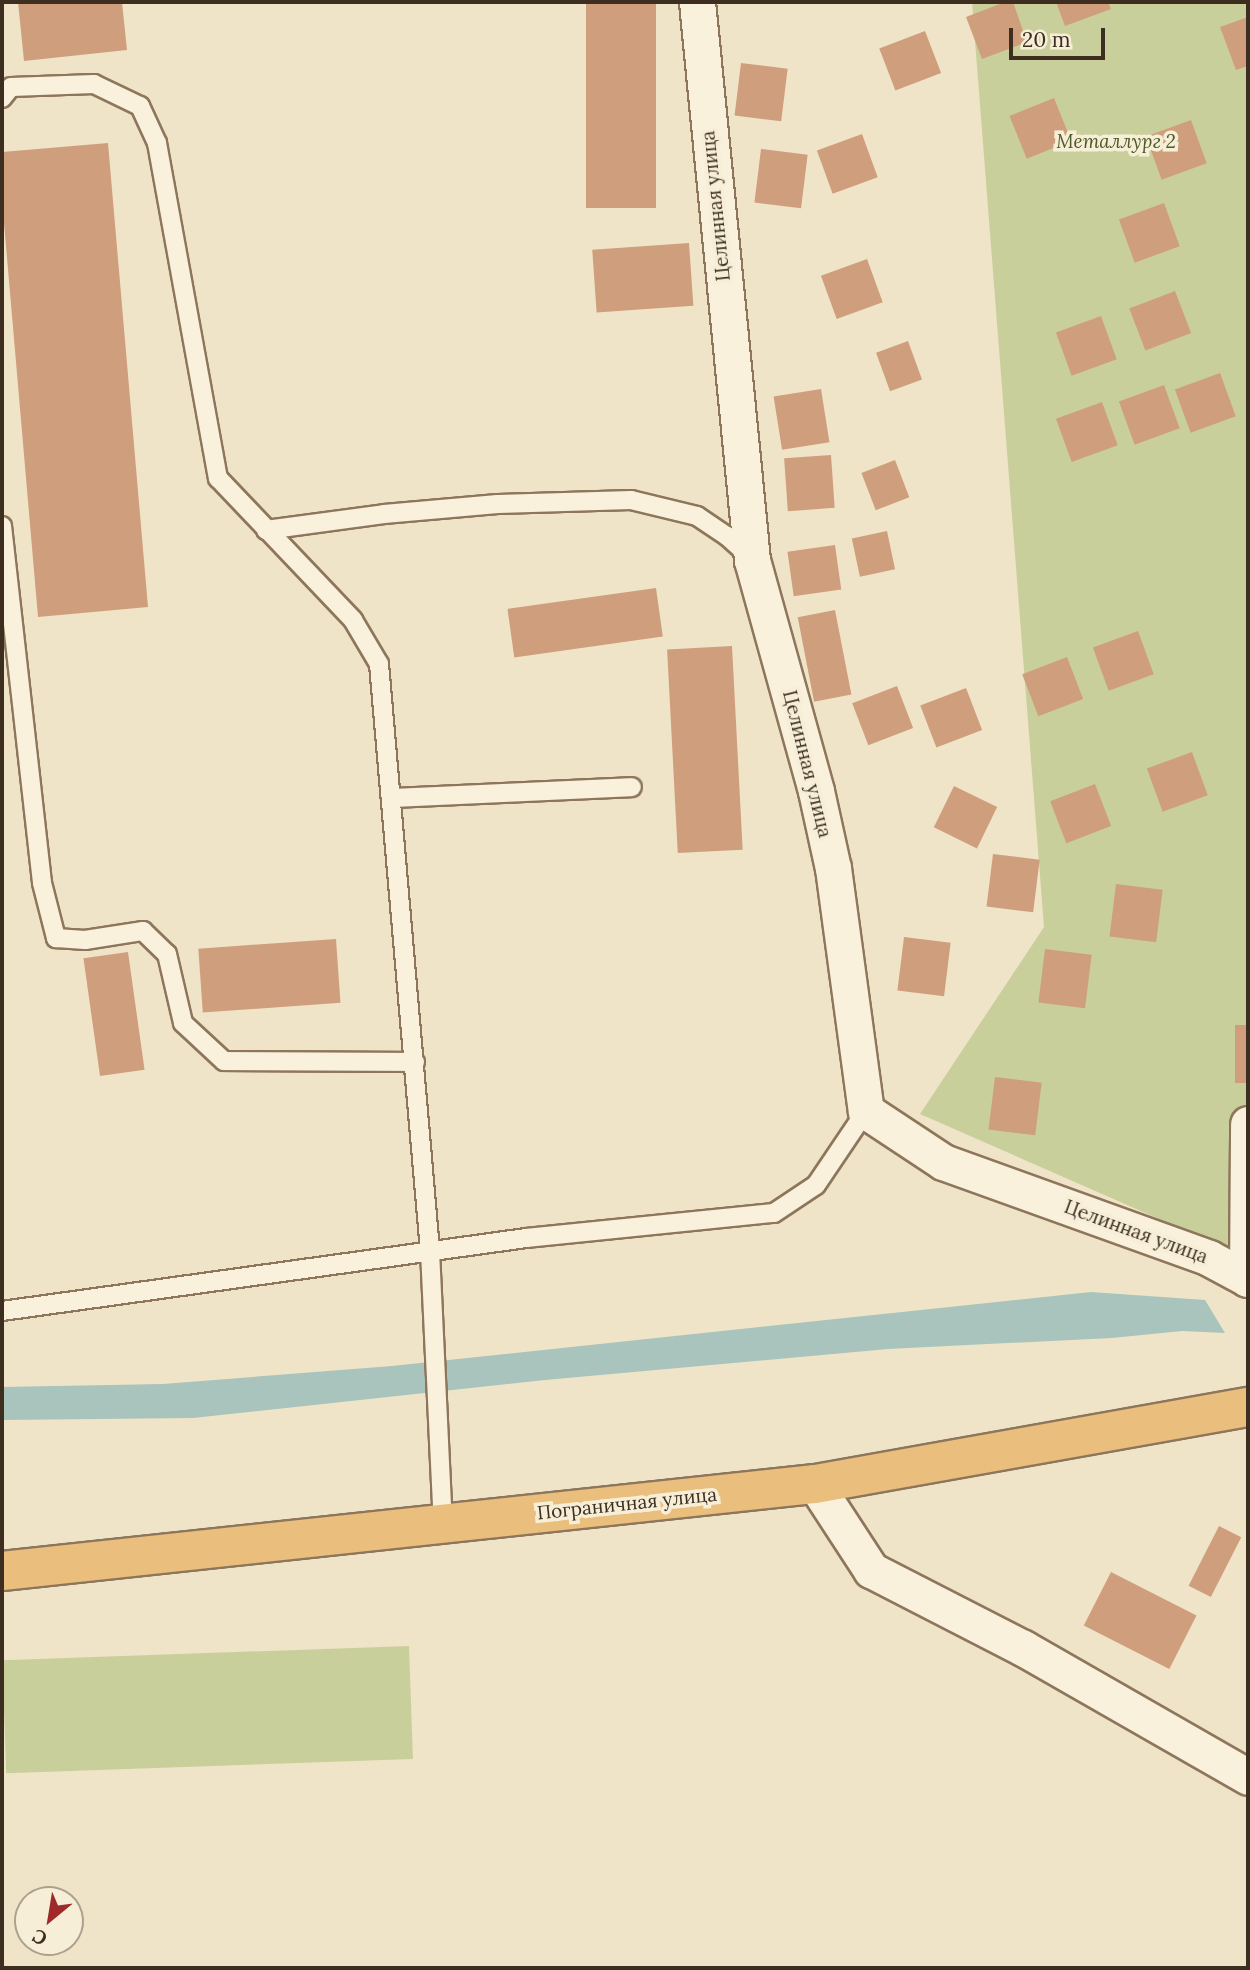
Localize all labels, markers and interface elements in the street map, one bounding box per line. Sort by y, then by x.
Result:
scale bar [1012,14,1108,58]
text: 20 m [1022,26,1071,53]
street label: Целинная улица [697,130,735,282]
park label: Металлург 2 [1056,131,1176,153]
street label: Целинная улица [778,688,836,840]
street label: Целинная улица [1061,1195,1211,1269]
street label: Пограничная улица [536,1483,718,1525]
north arrow [14,1886,84,1956]
text: С [28,1924,51,1951]

